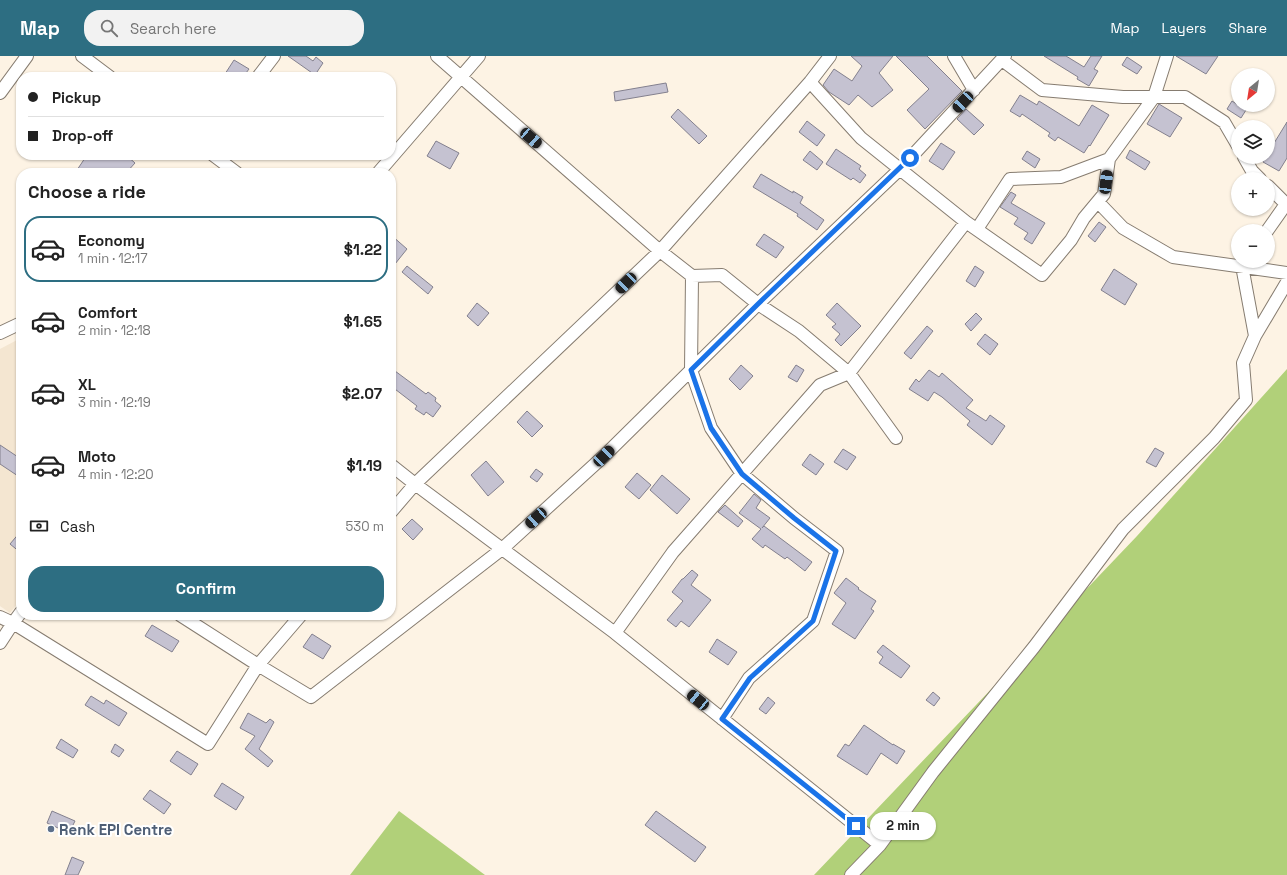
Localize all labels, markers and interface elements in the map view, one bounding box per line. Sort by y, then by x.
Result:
search box [84,10,364,46]
text: Map [20,16,60,41]
icon: search [98,17,120,39]
text: Search here [130,19,216,38]
text: Map [1110,19,1140,37]
text: Layers [1162,19,1206,37]
text: Share [1228,19,1267,37]
north arrow [1231,68,1275,112]
map controls [1231,68,1275,268]
text: Pickup [52,88,101,107]
car [950,89,976,115]
button: layers [1231,120,1275,164]
text: Drop-off [52,126,113,145]
car [518,126,544,150]
route start [901,149,919,167]
car [1098,169,1114,195]
button: + [1231,172,1275,216]
text: Choose a ride [28,180,146,203]
button: − [1231,224,1275,268]
icon: car [30,231,66,267]
text: Economy [78,231,145,250]
text: $1.22 [344,240,382,259]
text: 1 min · 12:17 [78,250,148,267]
car [613,270,639,296]
icon: car [30,303,66,339]
text: Comfort [78,303,138,322]
text: $1.65 [344,312,382,331]
text: 2 min · 12:18 [78,322,151,339]
icon: car [30,375,66,411]
text: XL [78,375,96,394]
text: $2.07 [342,384,382,403]
text: 3 min · 12:19 [78,394,151,411]
car [591,443,617,469]
icon: car [30,447,66,483]
text: Moto [78,447,116,466]
text: $1.19 [346,456,382,475]
text: 4 min · 12:20 [78,466,154,483]
car [523,506,549,530]
icon: cash [28,515,50,537]
text: Cash [60,517,95,536]
text: 530 m [346,518,384,535]
button: Confirm [28,566,384,612]
car [685,688,711,712]
callout: 2 min [870,812,936,840]
route end [847,817,865,835]
text: 2 min [886,817,920,834]
place label: Renk EPI Centre [59,820,173,839]
marker: Renk EPI Centre [46,824,56,834]

